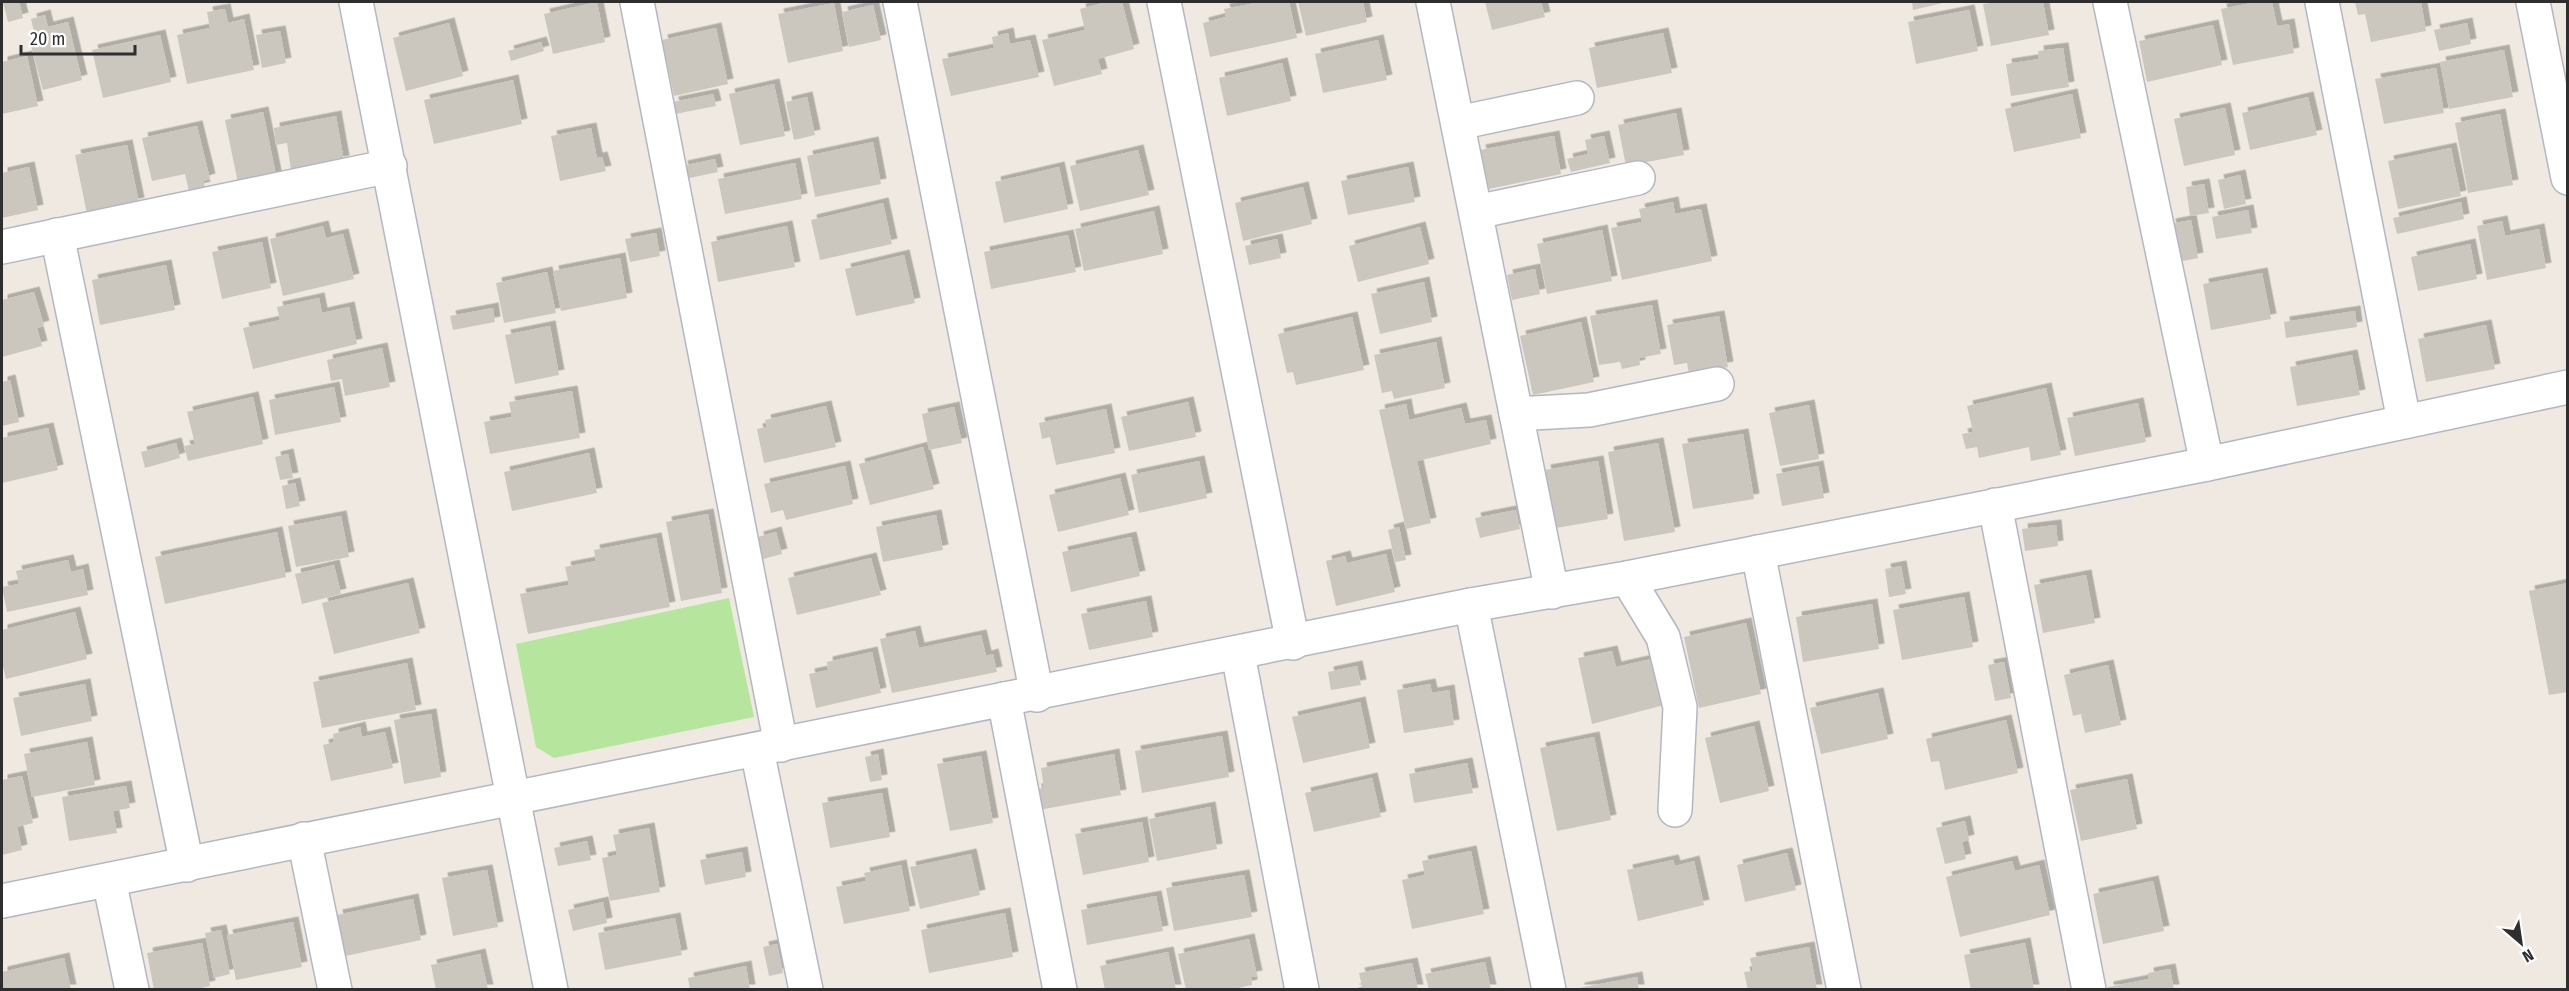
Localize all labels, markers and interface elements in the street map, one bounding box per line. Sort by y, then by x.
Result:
scale bar [21,18,135,56]
text: 20 m [30,28,65,50]
north arrow [2491,913,2551,973]
text: N [2519,945,2537,966]

